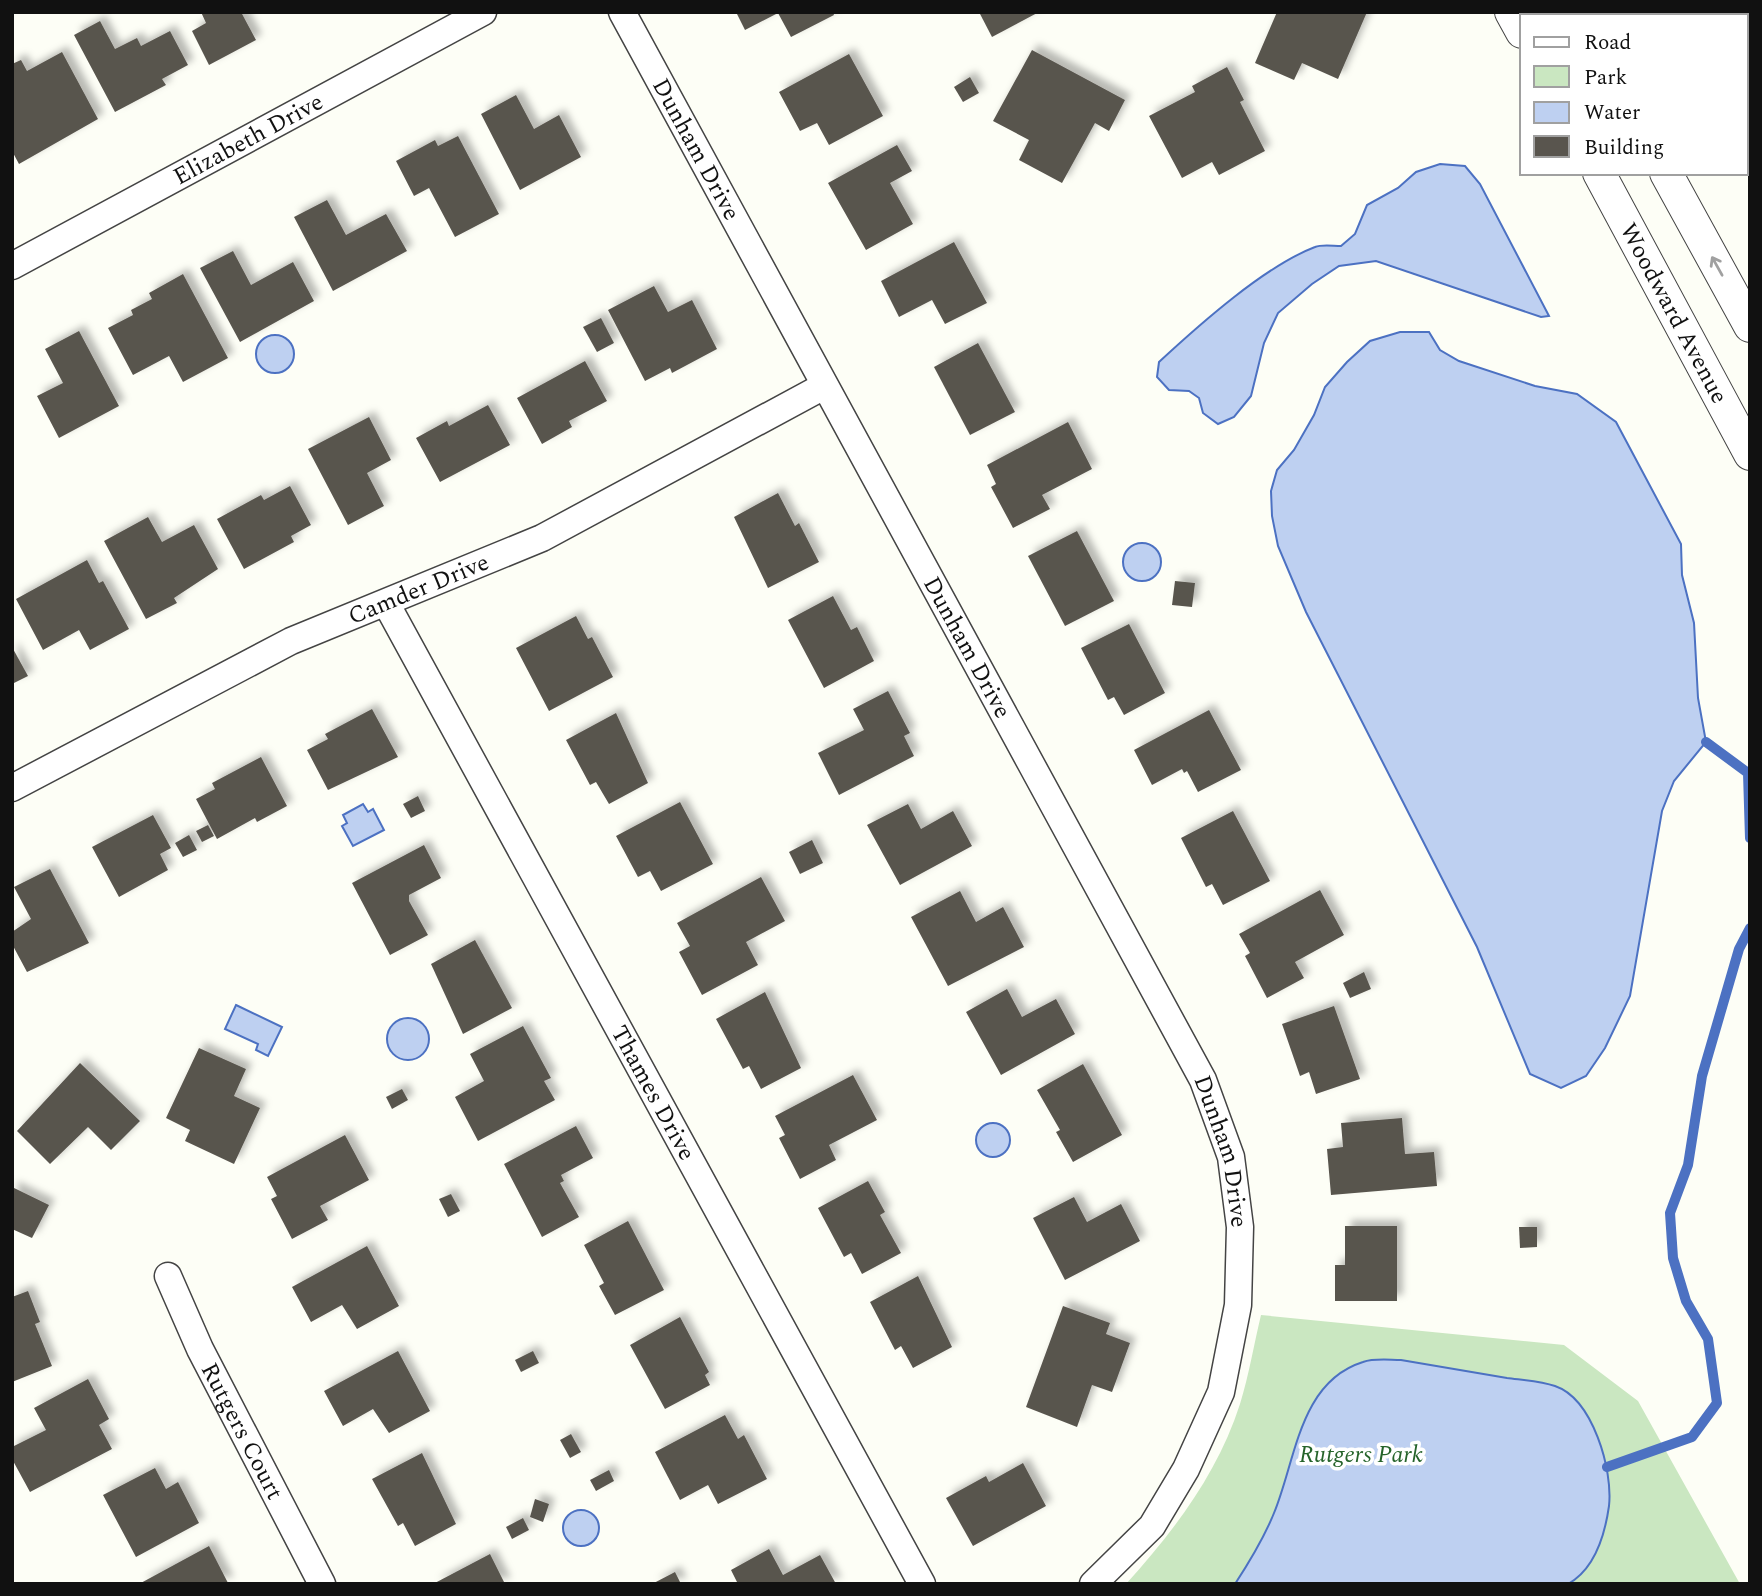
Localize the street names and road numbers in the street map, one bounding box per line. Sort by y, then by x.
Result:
street label: Dunham Drive [642,72,749,227]
street label: Elizabeth Drive [167,84,330,195]
street label: Woodward Avenue [1610,217,1737,410]
street label: Camder Drive [343,545,495,635]
street label: Dunham Drive [913,570,1020,725]
street label: Thames Drive [601,1019,704,1167]
street label: Dunham Drive [1184,1070,1257,1230]
street label: Rutgers Court [191,1356,292,1506]

